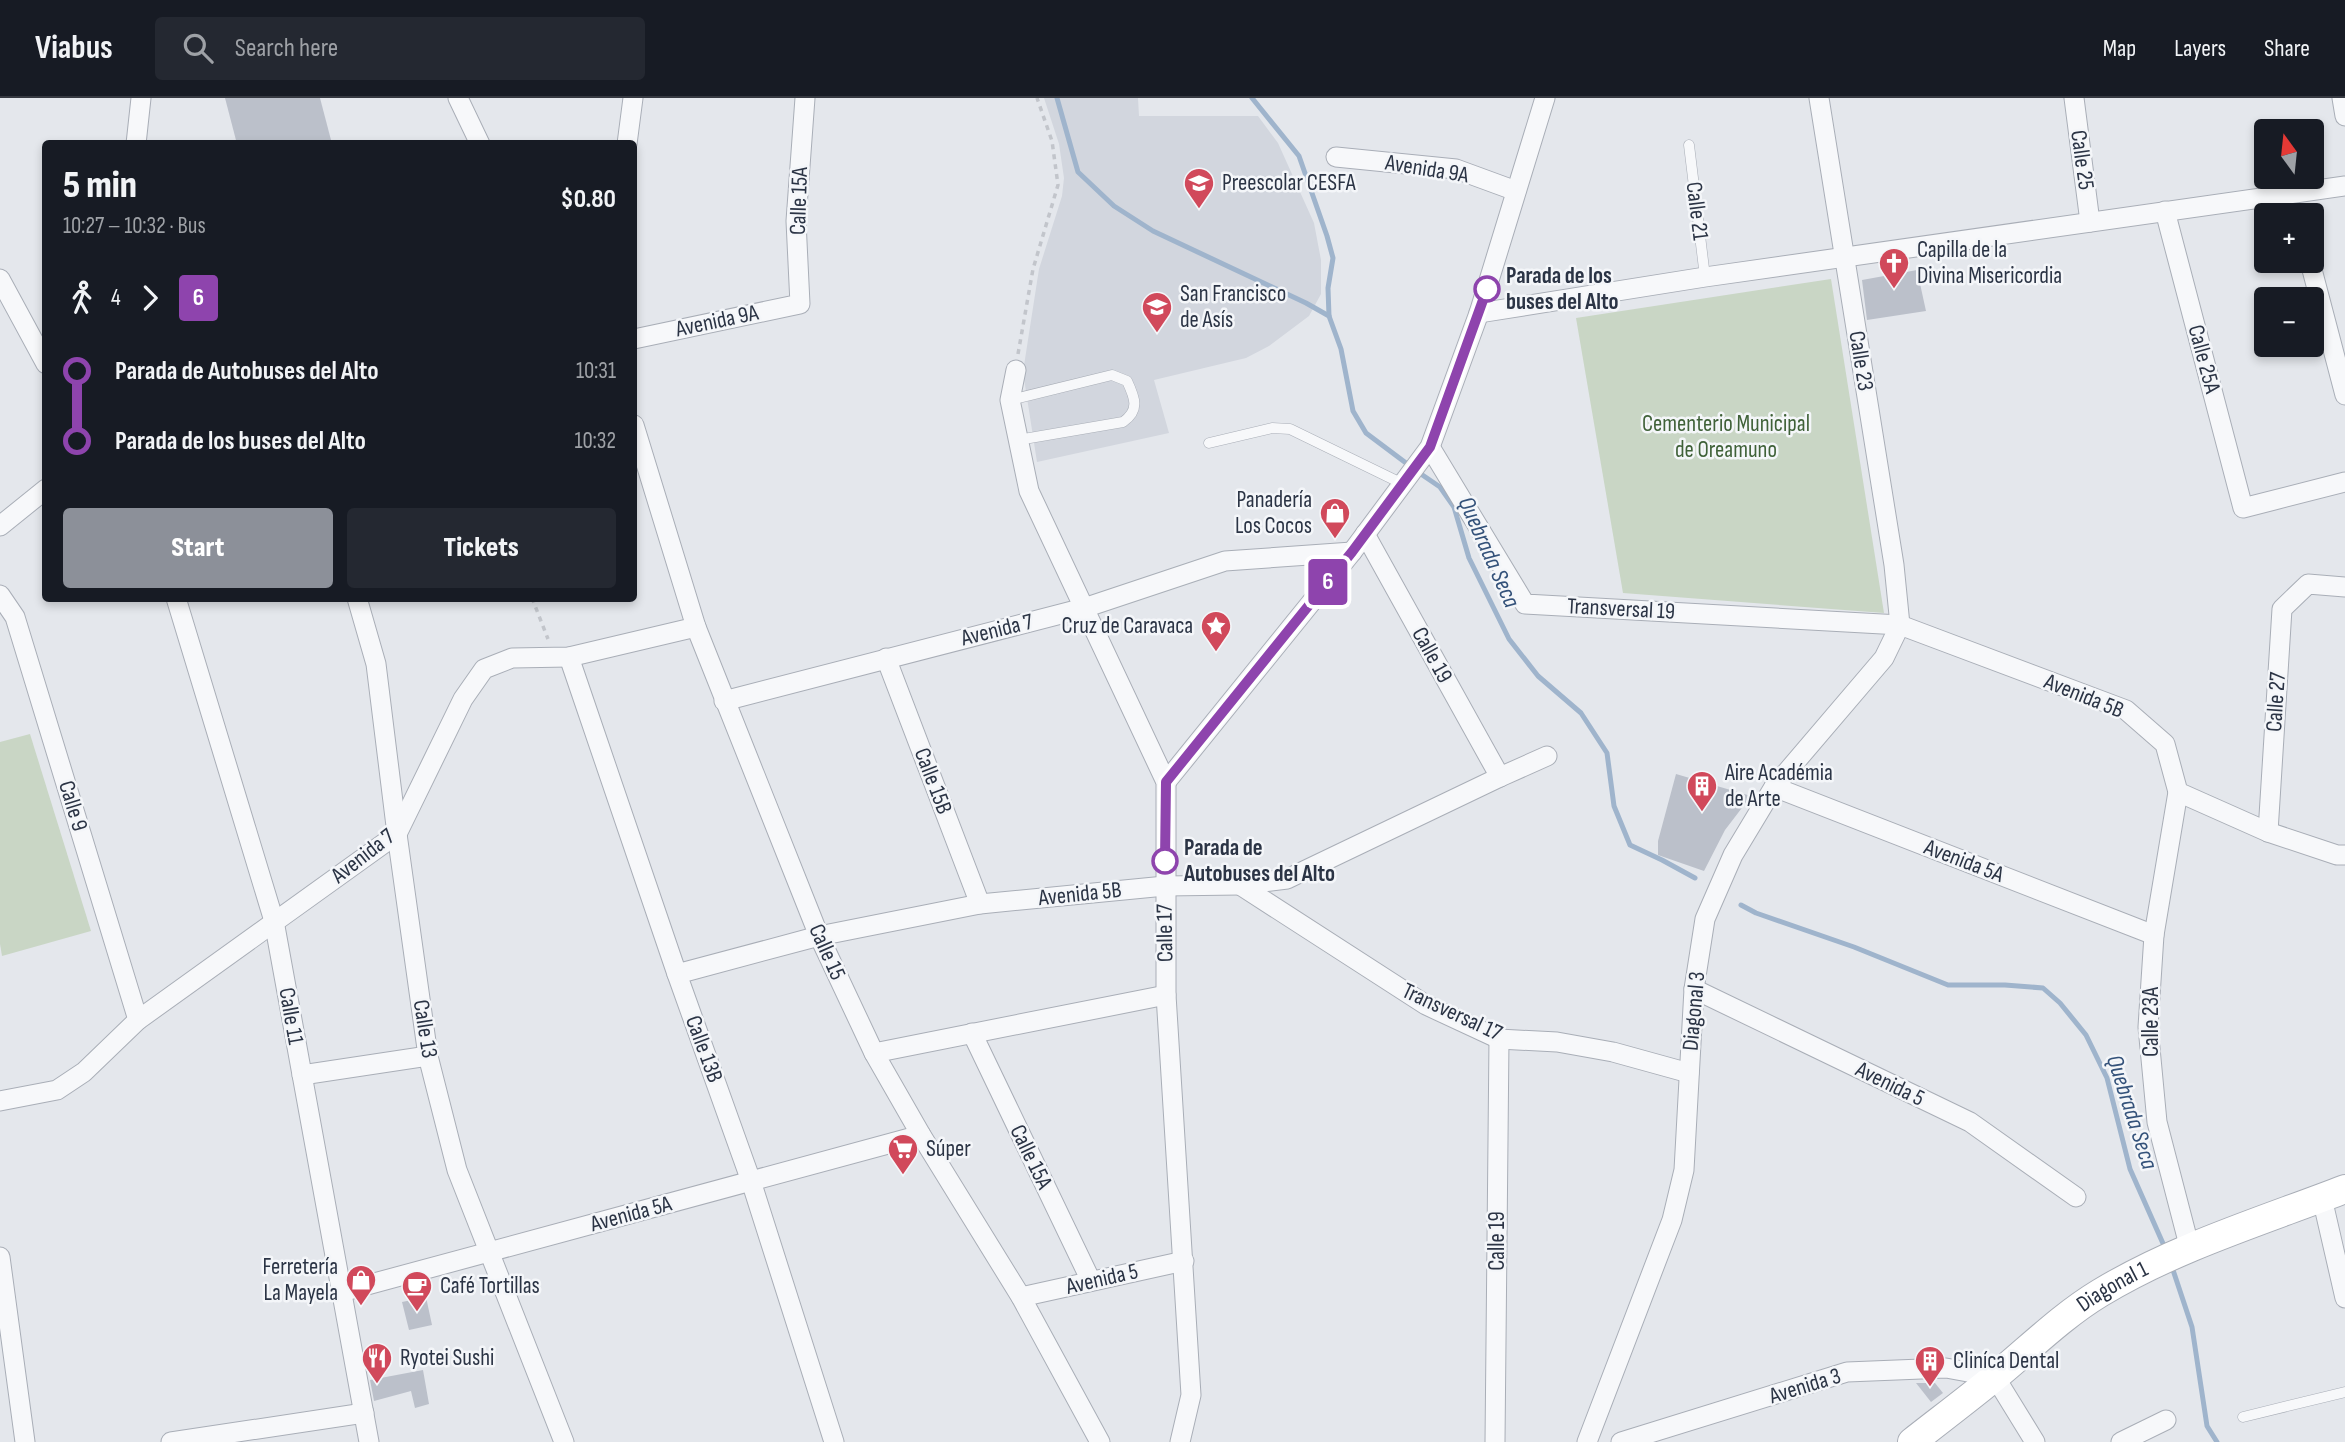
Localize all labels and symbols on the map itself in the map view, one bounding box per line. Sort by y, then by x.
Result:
north arrow [2254,119,2324,189]
street label: Calle 25 [2064,128,2100,192]
street label: Avenida 9A [1382,148,1471,189]
street label: Calle 15A [784,166,814,236]
school or university icon: Preescolar CESFA [1182,166,1216,210]
place label: Preescolar CESFA [1222,169,1356,197]
street label: Calle 21 [1680,180,1714,242]
place label: Capilla de la Divina Misericordia [1917,236,2062,290]
church icon: Capilla de la Divina Misericordia [1877,246,1911,290]
place label: Parada de los buses del Alto [1506,262,1619,316]
marker: Parada de los buses del Alto [1474,276,1500,302]
place label: San Francisco de Asís [1180,280,1286,334]
school or university icon: San Francisco de Asís [1140,290,1174,334]
street label: Avenida 9A [672,299,761,344]
street label: Calle 25A [2181,322,2227,396]
street label: Calle 23 [1842,329,1880,393]
park label: Cementerio Municipal de Oreamuno [1642,410,1810,464]
place label: Panadería Los Cocos [1235,486,1312,540]
water label: Quebrada Seca [1452,492,1526,612]
shop icon: Panadería Los Cocos [1318,496,1352,540]
line badge: 6 [1305,559,1351,605]
street label: Transversal 19 [1566,592,1676,626]
street label: Avenida 7 [957,608,1036,653]
place icon: Cruz de Caravaca [1199,609,1233,653]
place label: Cruz de Caravaca [1062,612,1193,640]
street label: Calle 19 [1405,622,1459,688]
street label: Avenida 5B [2039,667,2128,725]
street label: Calle 27 [2260,671,2292,733]
street label: Calle 15B [908,744,958,818]
place label: Aire Académia de Arte [1724,759,1833,813]
building icon: Aire Académia de Arte [1685,769,1719,813]
street label: Calle 9 [52,777,94,835]
street label: Avenida 7 [325,823,400,890]
street label: Avenida 5A [1919,833,2008,889]
place label: Parada de Autobuses del Alto [1183,834,1335,888]
marker: Parada de Autobuses del Alto [1152,848,1178,874]
street label: Avenida 5B [1036,876,1123,912]
street label: Calle 17 [1150,904,1180,962]
street label: Calle 15 [802,920,852,984]
street label: Diagonal 3 [1677,970,1711,1052]
street label: Transversal 17 [1398,977,1506,1047]
street label: Calle 11 [272,985,310,1047]
street label: Calle 23A [2137,987,2165,1057]
street label: Calle 13 [407,998,443,1060]
street label: Calle 13B [679,1012,729,1086]
water label: Quebrada Seca [2100,1051,2164,1173]
street label: Avenida 5 [1850,1055,1929,1113]
street label: Calle 15A [1003,1120,1059,1194]
supermarket icon: Súper [886,1132,920,1176]
place label: Súper [926,1135,971,1163]
street label: Avenida 5A [586,1190,675,1239]
street label: Calle 19 [1483,1211,1511,1271]
place label: Ferretería La Mayela [263,1253,338,1307]
street label: Diagonal 1 [2071,1255,2153,1318]
street label: Avenida 5 [1062,1257,1141,1301]
shop icon: Ferretería La Mayela [344,1263,378,1307]
cafe icon: Café Tortillas [400,1269,434,1313]
place label: Café Tortillas [440,1272,540,1300]
restaurant icon: Ryotei Sushi [360,1341,394,1385]
place label: Ryotei Sushi [400,1344,494,1372]
building icon: Cliníca Dental [1913,1344,1947,1388]
place label: Cliníca Dental [1953,1347,2059,1375]
street label: Avenida 3 [1765,1362,1844,1410]

